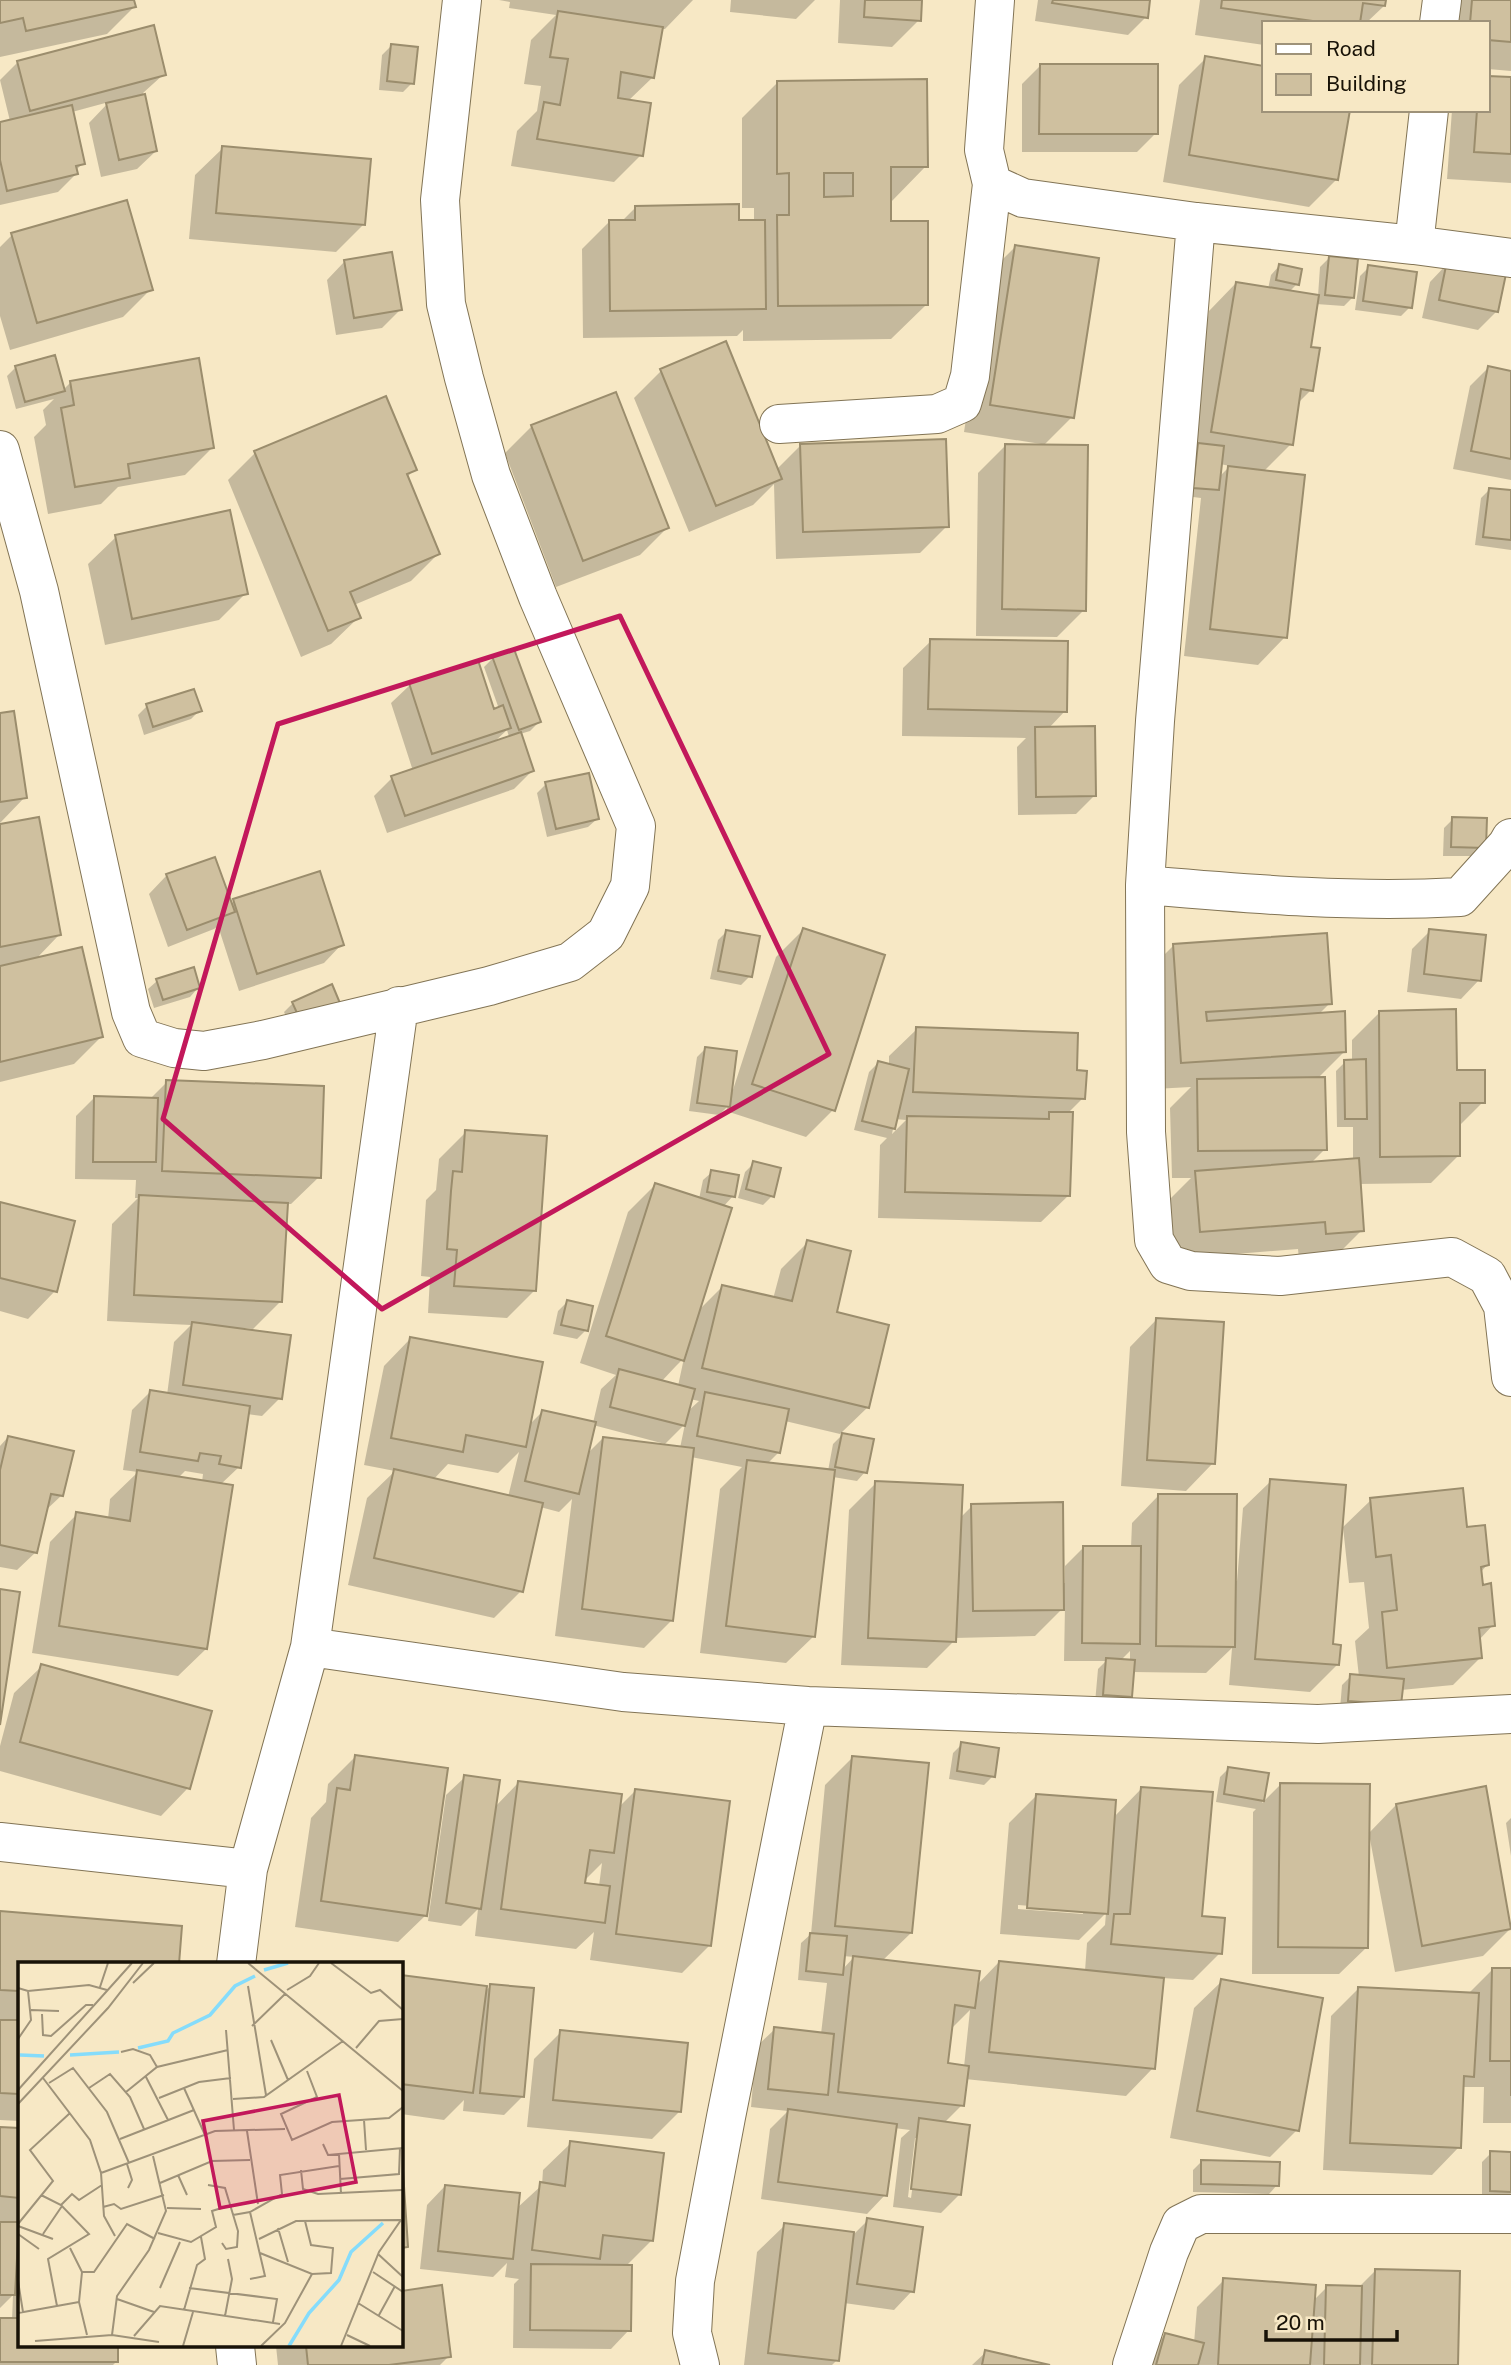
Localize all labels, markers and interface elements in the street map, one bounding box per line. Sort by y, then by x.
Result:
legend [1262,21,1490,112]
text: Road [1326,36,1376,61]
text: Building [1326,71,1407,96]
inset map [18,1962,402,2348]
scale bar [1266,2298,1397,2342]
text: 20 m [1276,2310,1325,2335]

